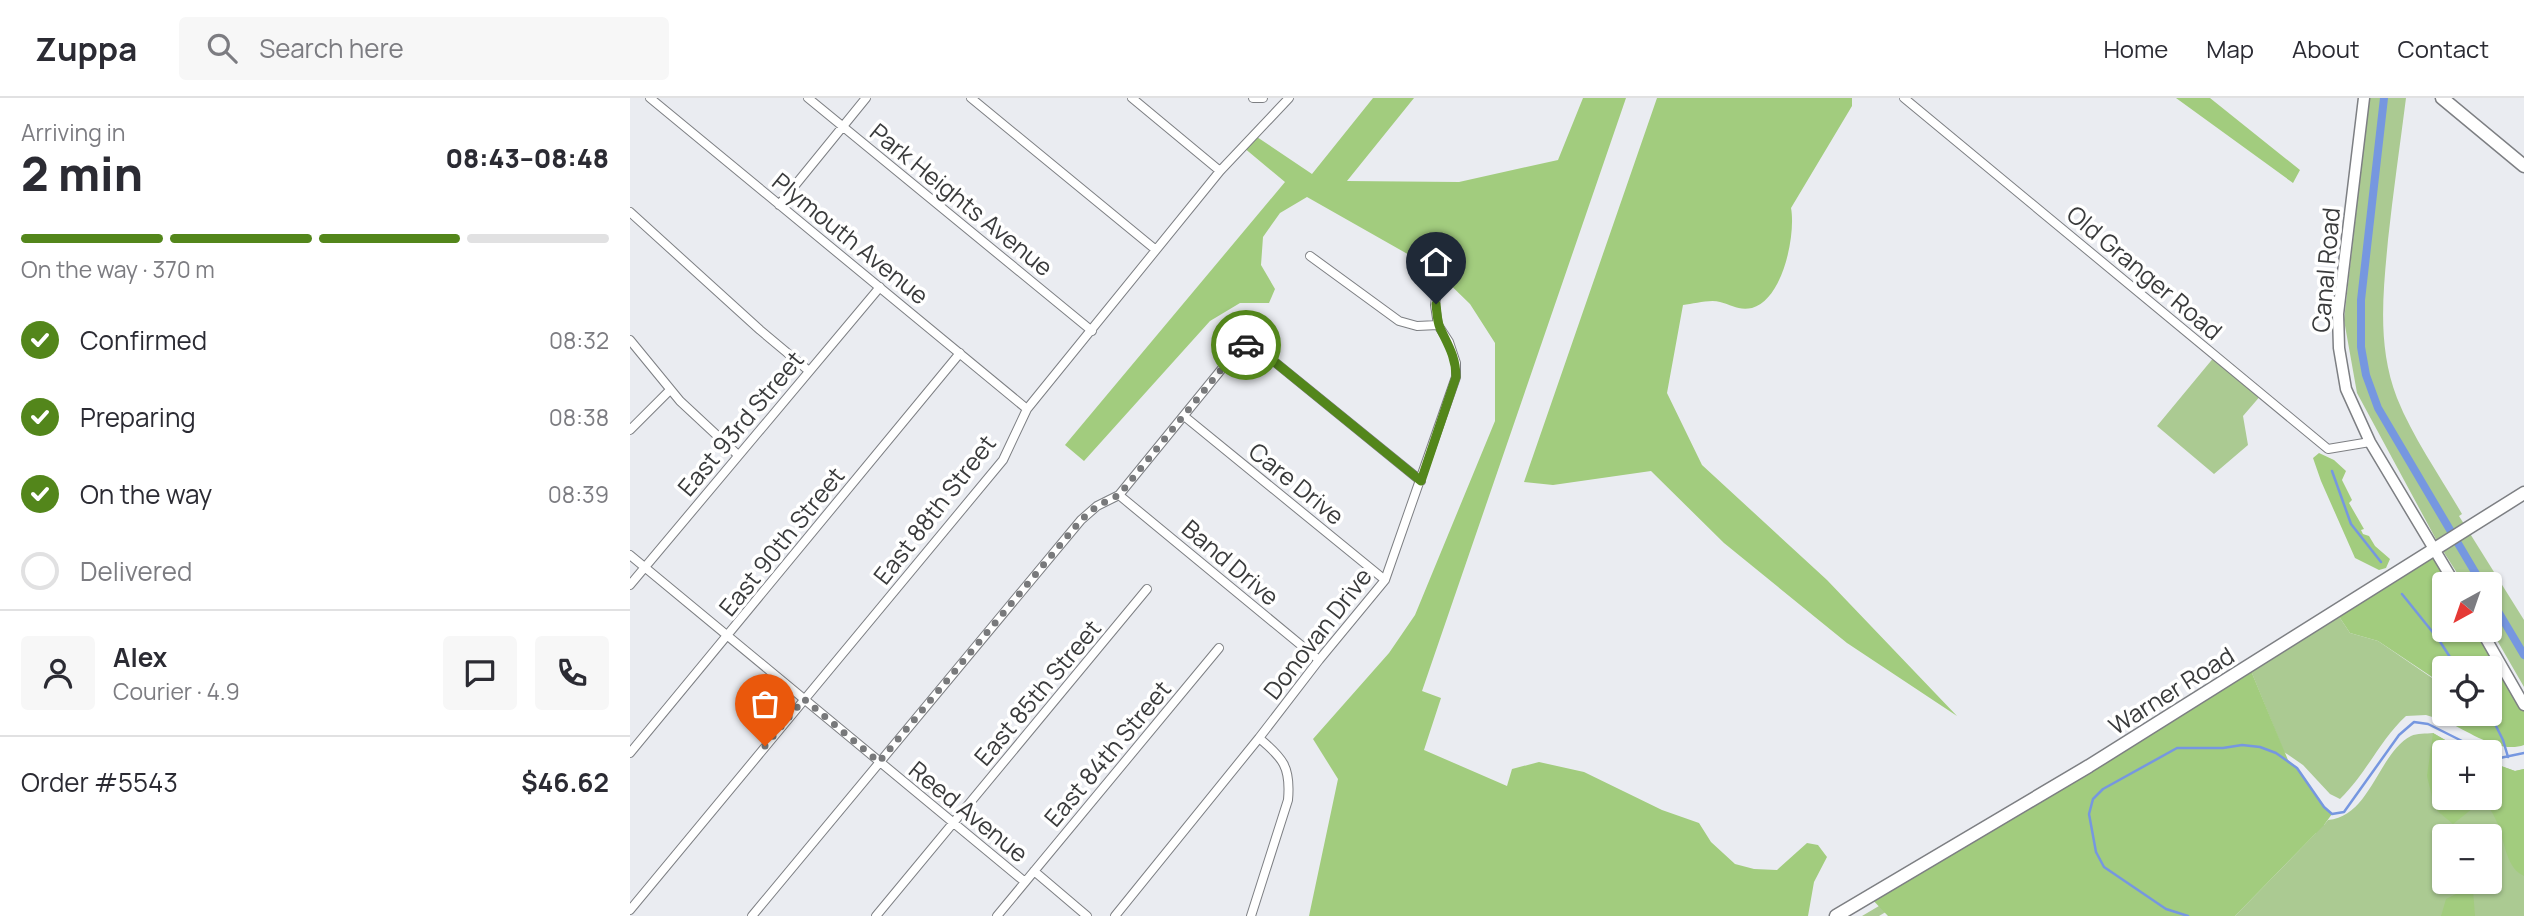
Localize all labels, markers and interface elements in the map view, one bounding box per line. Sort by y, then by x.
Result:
search box [179,17,669,80]
text: Zuppa [35,26,137,71]
icon: search [203,29,241,67]
text: Search here [259,30,404,66]
text: Home [2103,32,2168,65]
text: Map [2206,32,2254,65]
text: About [2292,32,2360,65]
text: Contact [2398,32,2489,65]
street label: Park Heights Avenue [864,115,1060,283]
text: Arriving in [21,116,126,148]
text: 08:43–08:48 [445,140,609,176]
text: 2 min [21,142,143,205]
street label: Plymouth Avenue [766,165,936,311]
street label: Old Granger Road [2060,197,2230,347]
street label: Canal Road [2303,206,2347,334]
pin [1406,232,1466,304]
icon: home [1417,243,1455,281]
text: On the way · 370 m [21,253,215,285]
courier [1211,310,1281,380]
icon: check [21,321,59,359]
text: Confirmed [80,322,207,358]
text: 08:32 [549,324,609,356]
icon: car [1227,326,1265,364]
street label: East 93rd Street [669,343,811,503]
icon: check [21,398,59,436]
text: Preparing [80,399,196,435]
text: 08:38 [549,401,609,433]
street label: East 88th Street [865,428,1003,590]
street label: Care Drive [1242,434,1352,532]
street label: East 90th Street [711,460,851,622]
icon: check [21,475,59,513]
text: On the way [80,476,212,512]
text: 08:39 [548,478,609,510]
street label: Band Drive [1175,512,1287,612]
text: Delivered [80,553,192,589]
street label: Donovan Drive [1255,561,1379,705]
north arrow [2432,572,2502,642]
map controls [2432,572,2502,894]
street label: East 85th Street [966,612,1108,772]
button: person [21,636,95,710]
button: chat [443,636,517,710]
button: phone [535,636,609,710]
street label: Warner Road [2102,638,2240,742]
text: Alex [113,639,167,675]
button: locate [2432,656,2502,726]
street label: East 84th Street [1036,673,1178,833]
pin [735,674,795,746]
text: Courier · 4.9 [113,675,240,707]
icon: bag [746,685,784,723]
button: + [2432,740,2502,810]
street label: Reed Avenue [903,753,1035,869]
text: Order #5543 [21,764,178,800]
text: $46.62 [521,764,609,800]
button: − [2432,824,2502,894]

